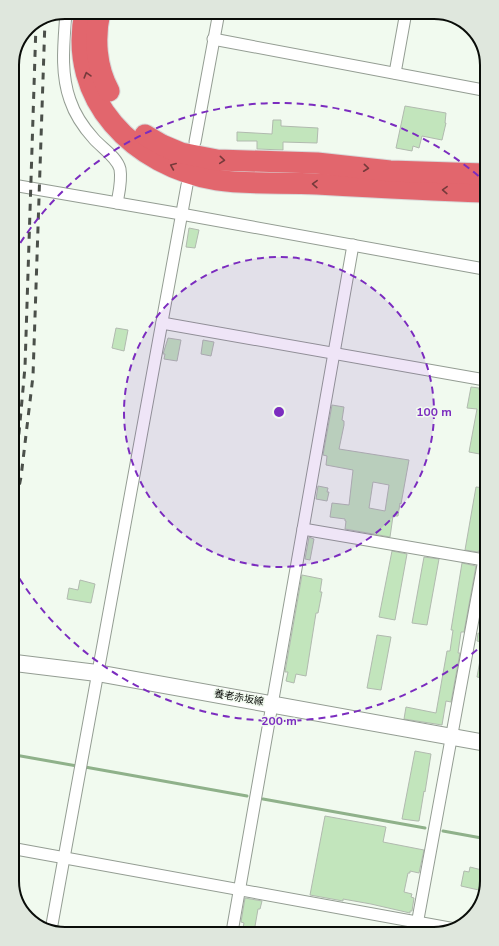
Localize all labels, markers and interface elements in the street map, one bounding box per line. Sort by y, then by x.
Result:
one-way arrow [83,72,92,79]
one-way arrow [219,156,225,165]
one-way arrow [170,163,178,171]
one-way arrow [363,163,369,172]
one-way arrow [312,180,318,188]
one-way arrow [442,186,448,195]
text: 100 m [416,404,452,420]
centre of rings [272,405,286,419]
street label: 養老赤坂線 [213,687,265,709]
text: 200 m [261,713,297,729]

